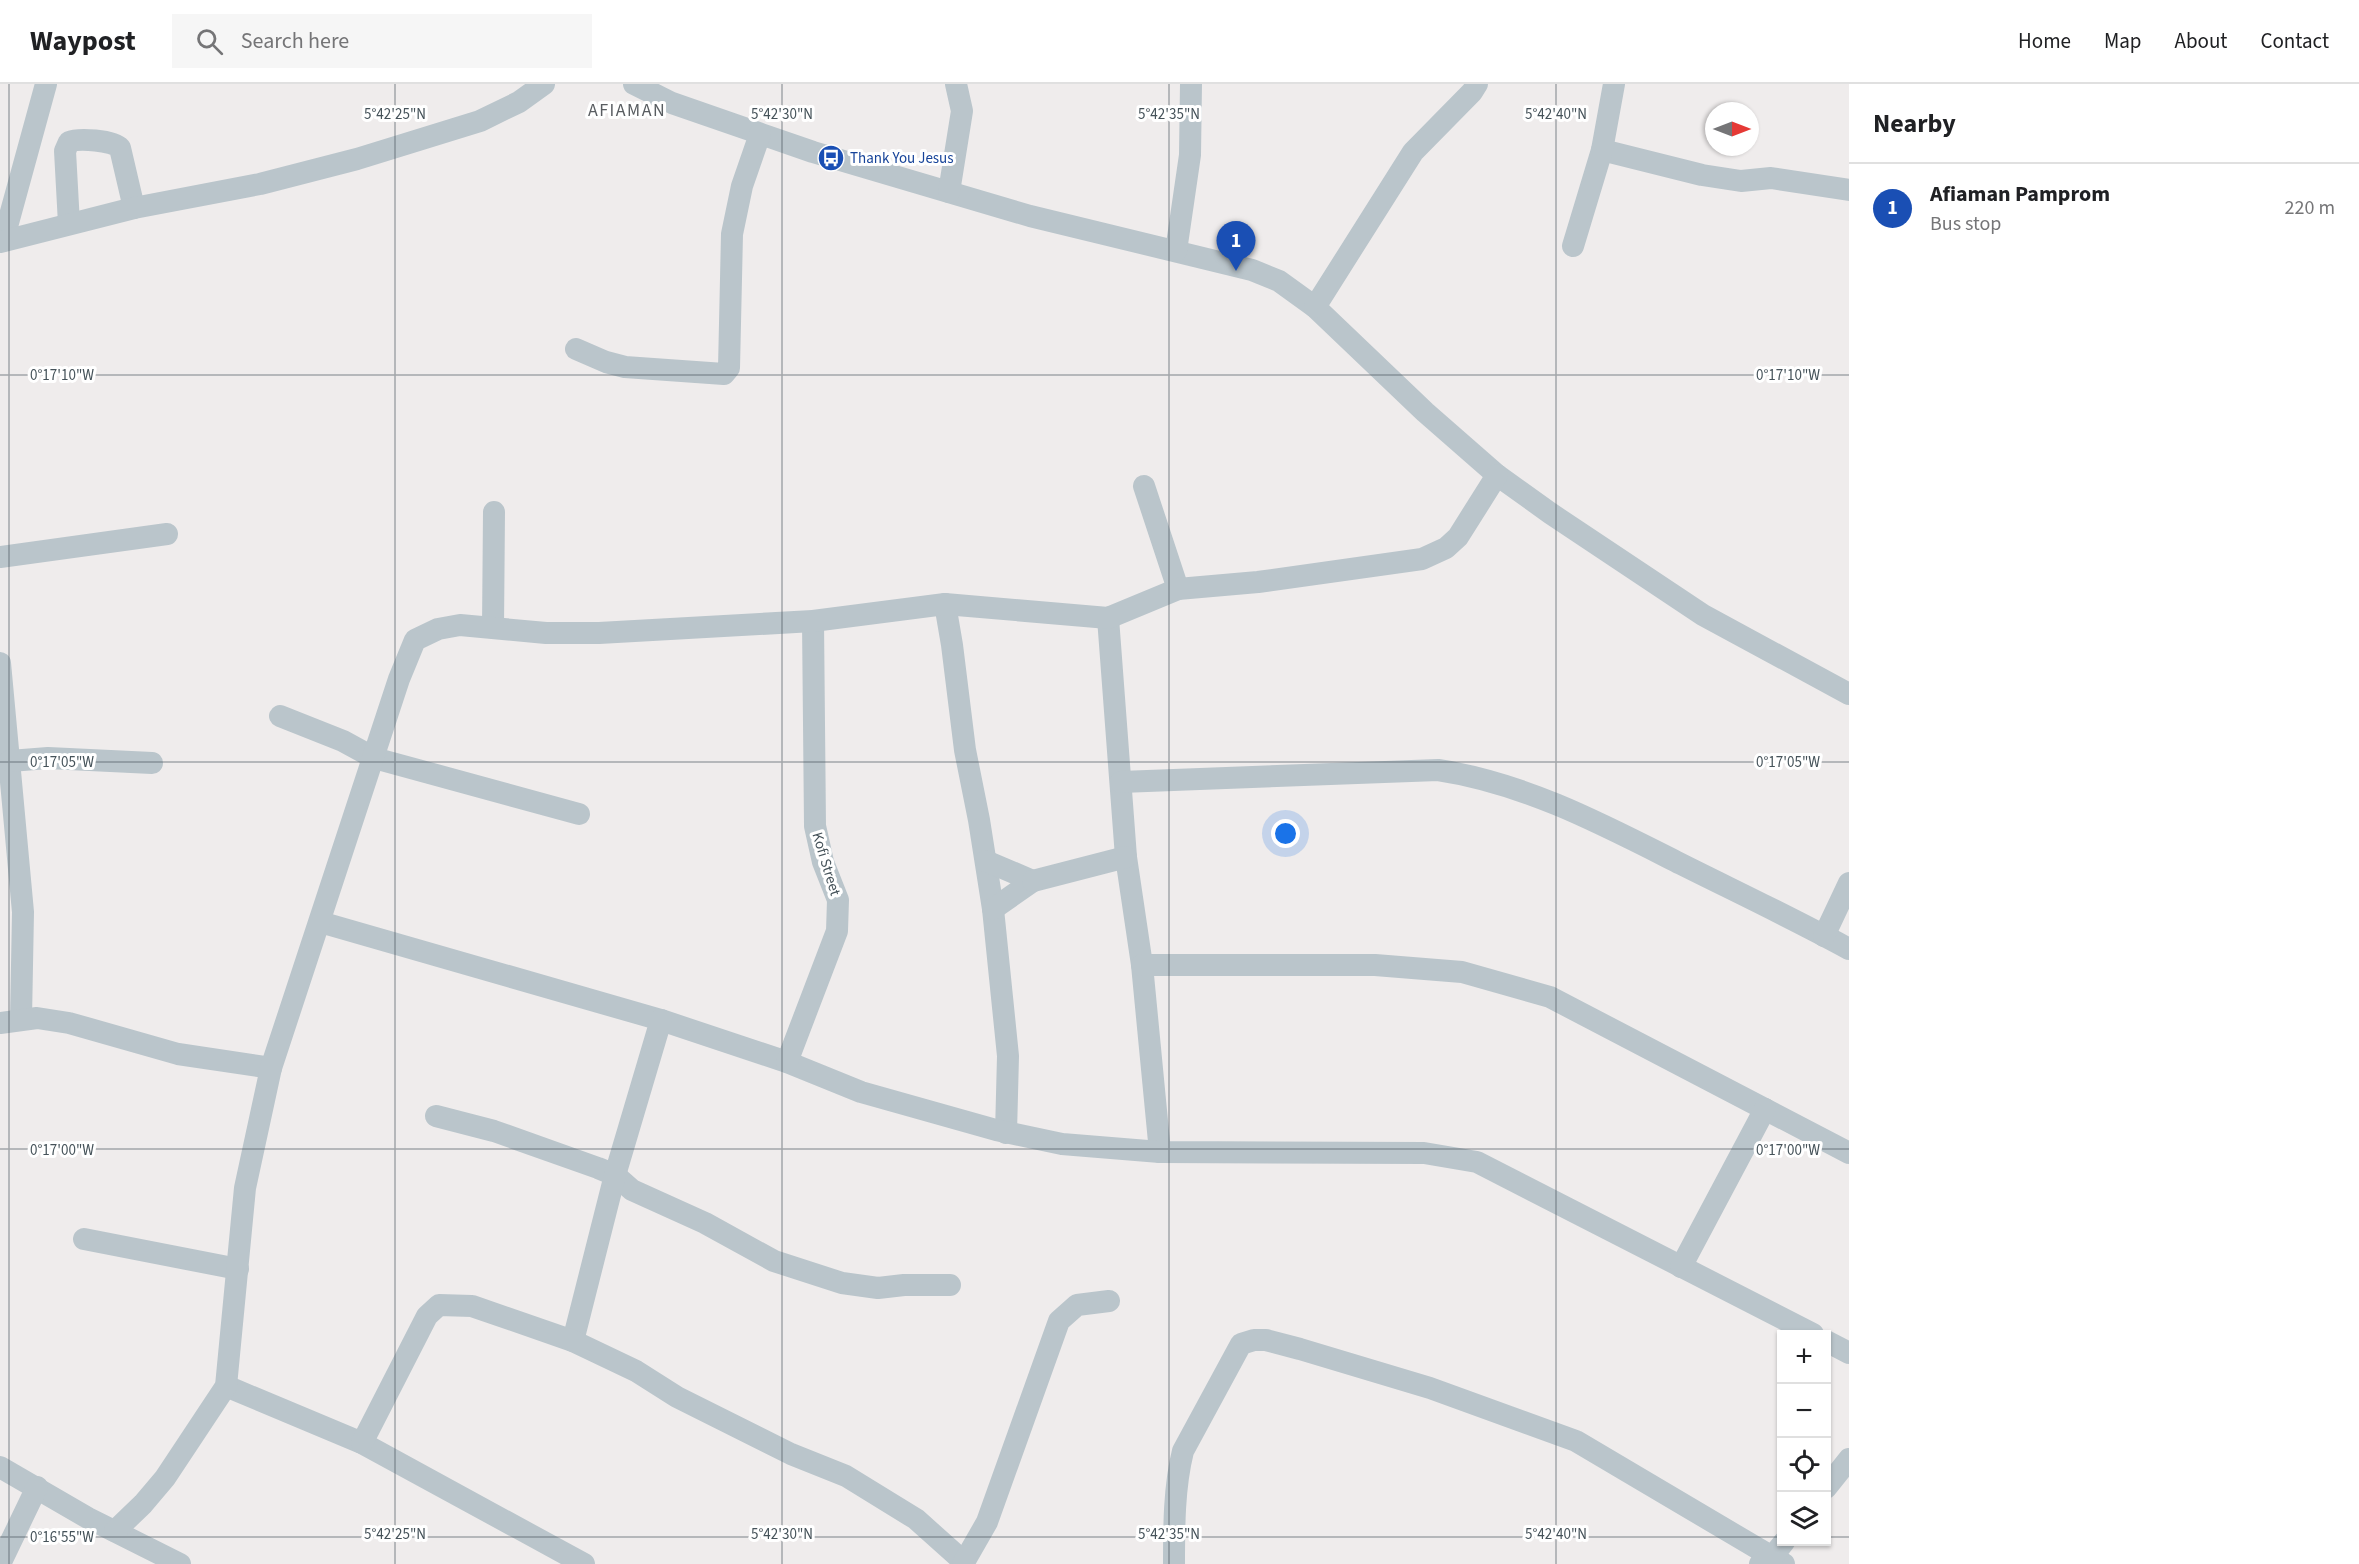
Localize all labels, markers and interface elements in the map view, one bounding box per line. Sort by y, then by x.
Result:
search box [172,14,592,68]
text: Waypost [30,21,136,61]
icon: search [193,25,226,58]
text: Search here [241,25,349,57]
text: Home [2018,26,2071,56]
text: Map [2104,26,2142,56]
text: About [2175,26,2227,56]
text: Contact [2260,26,2329,56]
district label: AFIAMAN [588,98,666,123]
north arrow [1705,102,1759,156]
text: 5°42'25"N [364,104,426,125]
text: 5°42'30"N [751,104,813,125]
text: 5°42'35"N [1138,104,1200,125]
text: 5°42'40"N [1525,104,1587,125]
text: Nearby [1873,105,1956,142]
bus stop icon: Thank You Jesus [816,143,846,173]
place label: Thank You Jesus [850,148,954,169]
text: Afiaman Pamprom [1930,178,2110,210]
text: 1 [1887,194,1898,222]
text: 220 m [2285,194,2335,222]
text: Bus stop [1930,210,2001,238]
pin: 1 [1216,222,1256,271]
text: 0°17'10"W [30,365,94,386]
text: 0°17'10"W [1756,365,1820,386]
text: 0°17'05"W [30,752,94,773]
text: 0°17'05"W [1756,752,1820,773]
your location [1271,819,1300,848]
street label: Kofi Street [806,830,846,898]
text: 0°17'00"W [30,1140,94,1161]
text: 0°17'00"W [1756,1140,1820,1161]
map controls [1777,1330,1831,1546]
button: + [1777,1330,1831,1384]
button: − [1777,1384,1831,1438]
button: locate [1777,1438,1831,1492]
button: layers [1777,1492,1831,1546]
text: 5°42'25"N [364,1524,426,1545]
text: 5°42'30"N [751,1524,813,1545]
text: 5°42'35"N [1138,1524,1200,1545]
text: 5°42'40"N [1525,1524,1587,1545]
text: 0°16'55"W [30,1527,94,1548]

